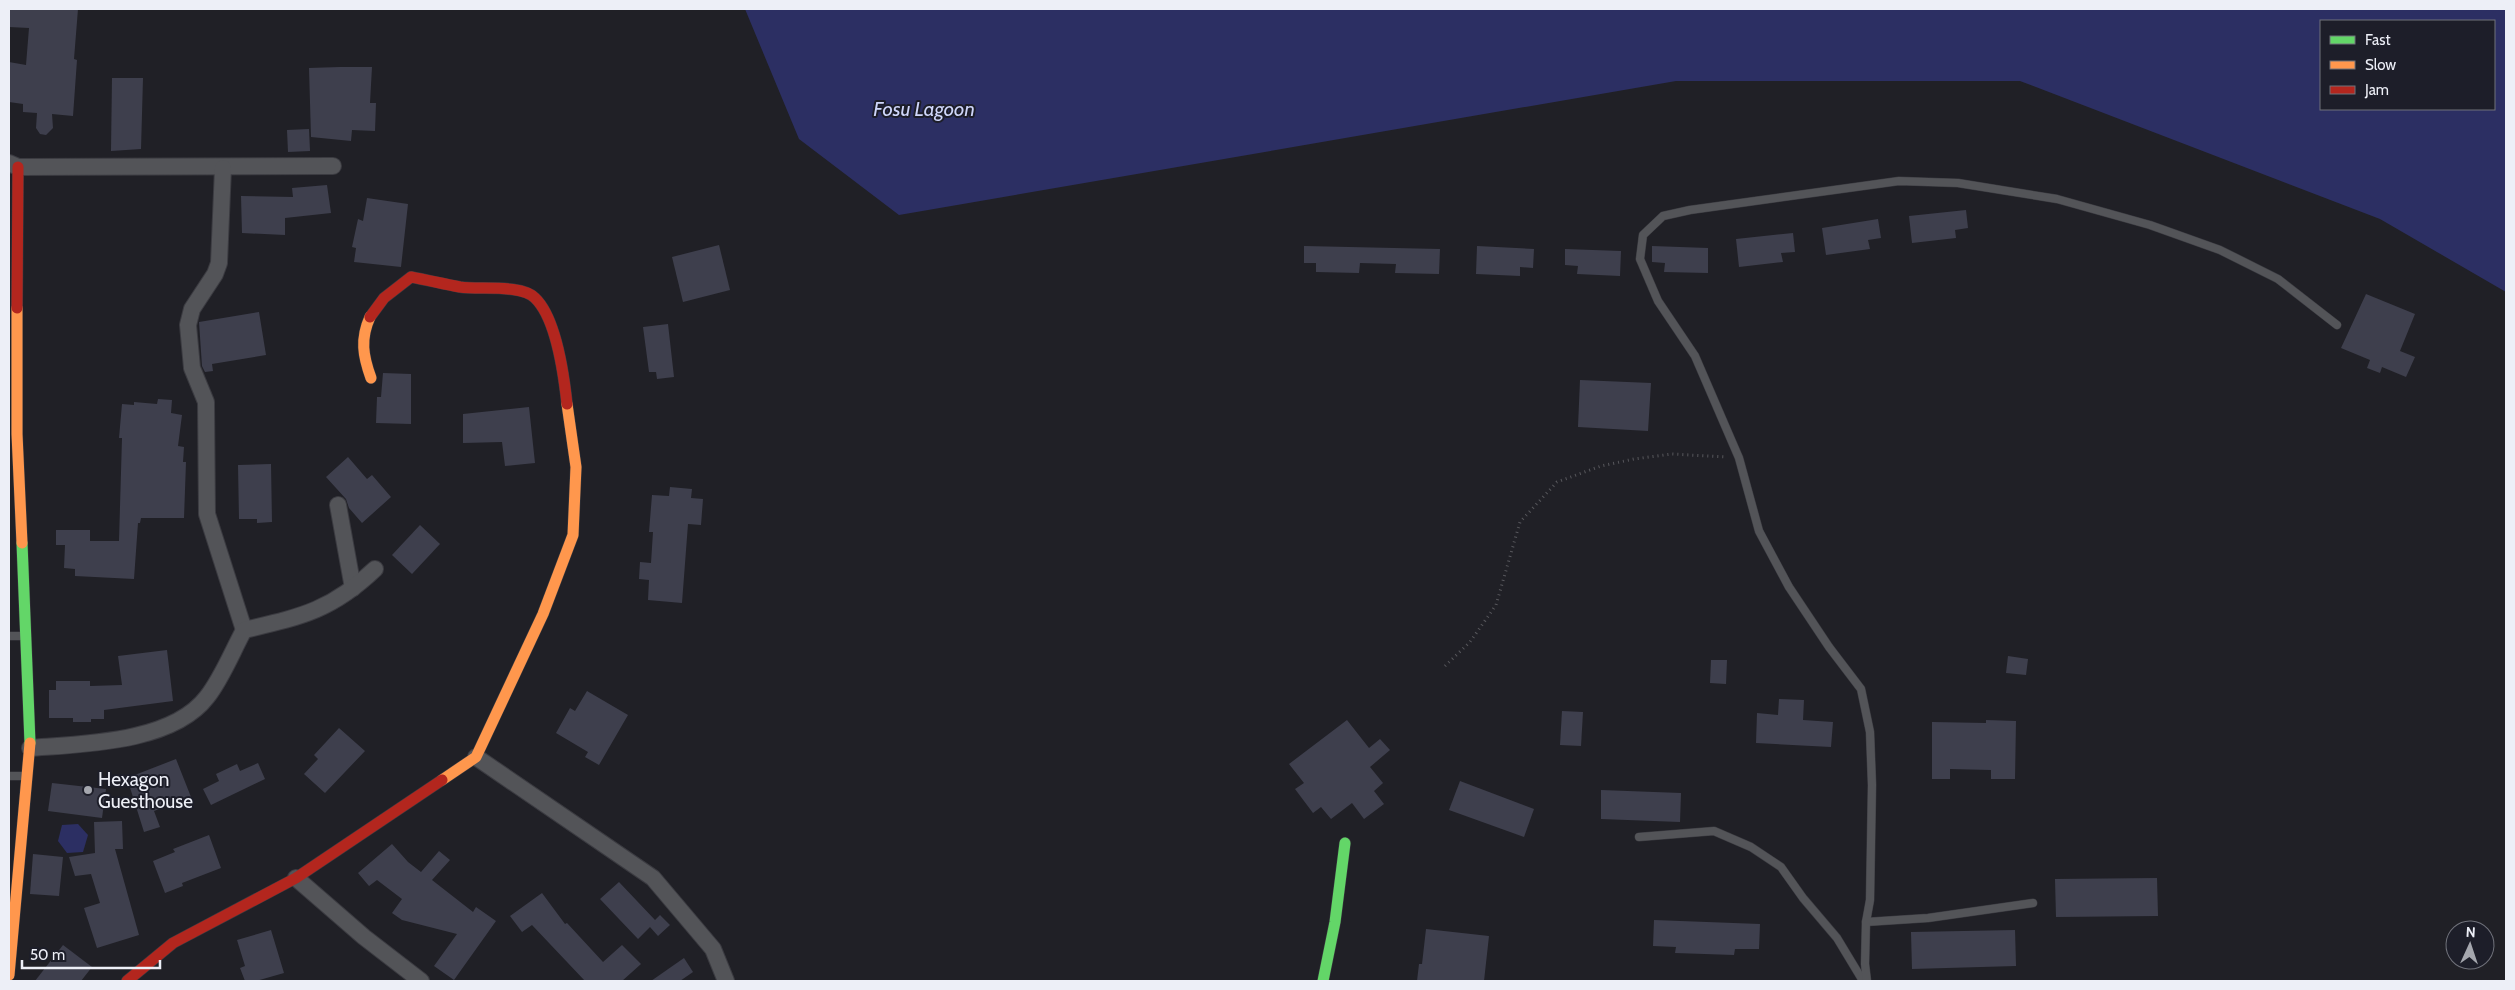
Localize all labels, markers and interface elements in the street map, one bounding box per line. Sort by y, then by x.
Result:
legend [2320,20,2495,110]
text: Fast [2365,31,2390,49]
text: Slow [2365,56,2396,74]
text: Jam [2364,81,2389,99]
water label: Fosu Lagoon [873,97,975,121]
place label: Hexagon Guesthouse [98,768,193,813]
marker: Hexagon Guesthouse [82,784,94,796]
north arrow [2445,920,2495,970]
text: N [2465,923,2476,941]
scale bar [22,938,160,970]
text: 50 m [30,946,65,964]

